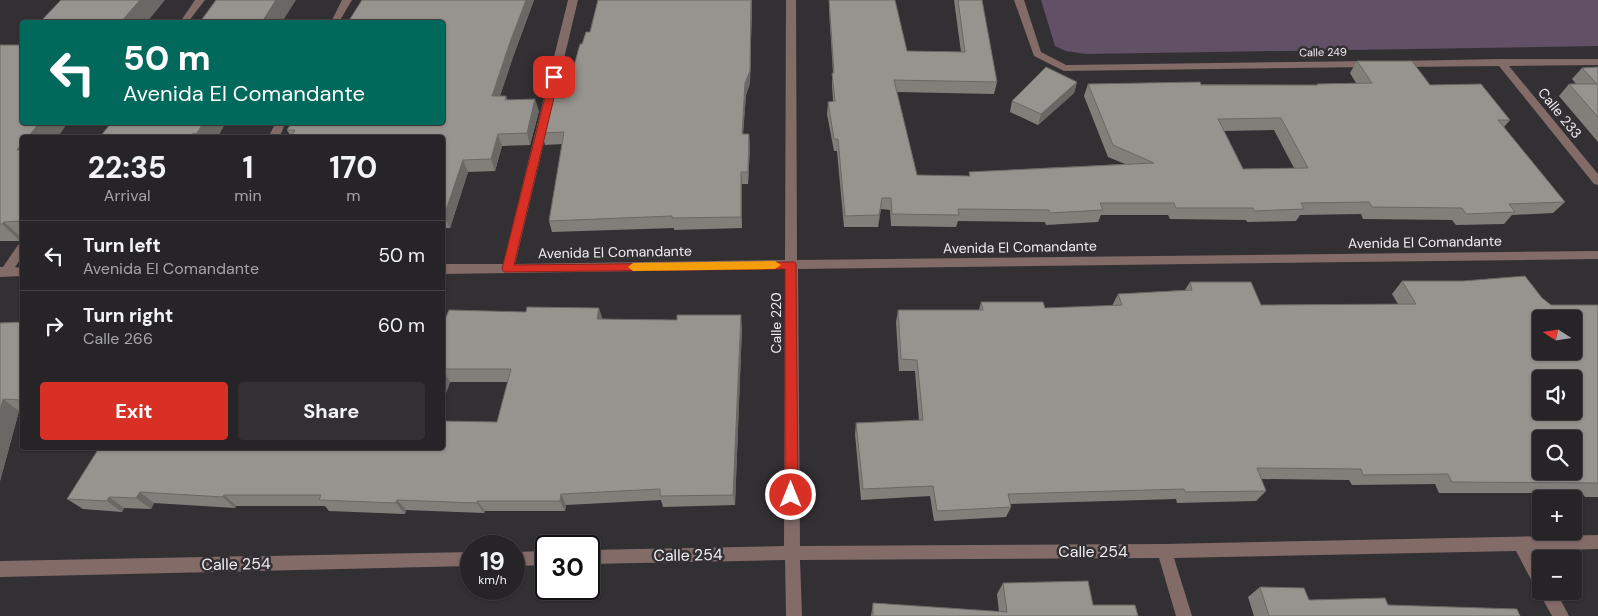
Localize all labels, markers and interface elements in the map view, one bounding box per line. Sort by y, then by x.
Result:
text: 50 m [123,35,211,81]
icon: left [40,40,105,105]
street label: Calle 249 [1299,45,1347,59]
pin [533,56,575,98]
icon: arrive [540,63,568,91]
text: Avenida El Comandante [123,79,365,108]
street label: Calle 233 [1534,84,1586,142]
text: 22:35 [88,148,167,187]
text: 1 [243,148,253,187]
text: 170 [329,148,377,187]
text: Arrival [104,185,150,206]
text: min [234,185,262,206]
text: m [346,185,360,206]
street label: Avenida El Comandante [1348,232,1502,252]
text: Turn left [83,233,161,258]
street label: Avenida El Comandante [943,237,1097,257]
icon: left [40,242,68,270]
street label: Avenida El Comandante [538,242,692,262]
text: 50 m [378,243,425,268]
text: Avenida El Comandante [83,258,259,279]
street label: Calle 220 [767,292,785,354]
text: Turn right [83,303,173,328]
north arrow [1532,310,1582,360]
map controls [1532,310,1582,600]
icon: right [40,312,68,340]
text: 60 m [378,313,425,338]
text: Calle 266 [83,328,153,349]
button: sound [1532,370,1582,420]
button: Exit [40,382,228,440]
button: Share [238,382,425,440]
button: search [1532,430,1582,480]
position arrow [764,468,816,520]
button: + [1532,490,1582,540]
speed limit sign: 30 [535,535,600,600]
street label: Calle 254 [1058,541,1128,562]
street label: Calle 254 [653,544,723,566]
text: 19 [480,545,505,578]
button: − [1532,550,1582,600]
street label: Calle 254 [201,553,271,575]
text: km/h [478,572,507,588]

